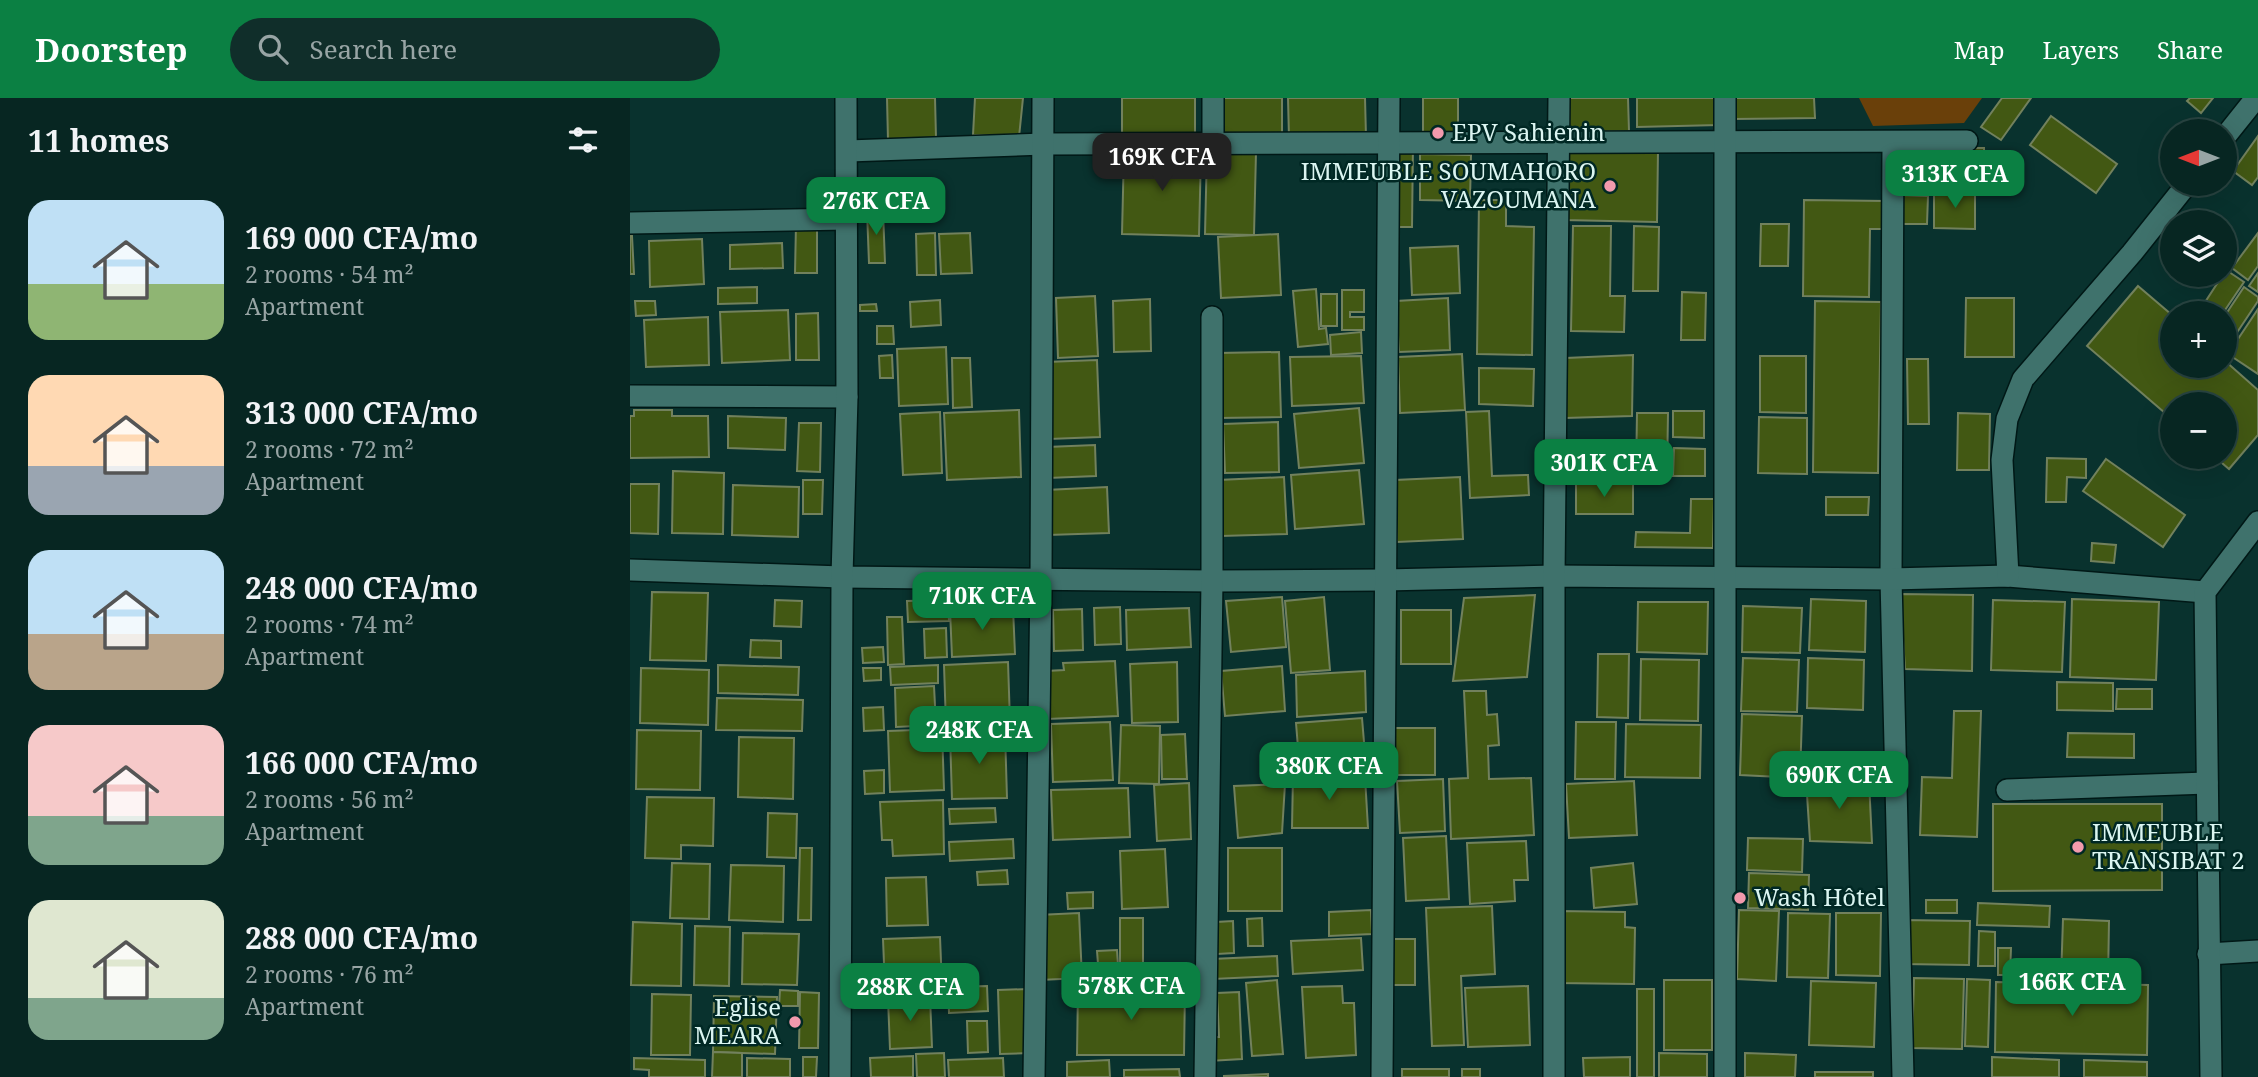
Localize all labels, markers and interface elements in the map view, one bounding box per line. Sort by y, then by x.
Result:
search box [230,18,720,81]
text: Doorstep [35,27,188,72]
icon: search [254,30,292,68]
text: Search here [310,31,457,67]
text: Map [1954,33,2005,66]
text: Layers [2043,33,2119,66]
text: Share [2157,33,2223,66]
place label: EPV Sahienin [1452,115,1605,148]
north arrow [2160,119,2236,196]
map controls [2160,119,2237,469]
text: 11 homes [28,120,169,161]
icon: filters [564,121,602,159]
marker: EPV Sahienin [1430,125,1446,141]
pin: 169K CFA [1090,134,1234,193]
text: 169K CFA [1108,140,1216,172]
pin: 313K CFA [1883,150,2027,210]
place label: IMMEUBLE SOUMAHORO VAZOUMANA [1301,154,1596,215]
text: 313K CFA [1901,157,2009,189]
pin: 276K CFA [804,178,948,237]
marker: IMMEUBLE SOUMAHORO VAZOUMANA [1602,178,1618,194]
text: 276K CFA [822,184,930,216]
button: layers [2160,210,2237,287]
text: 169 000 CFA/mo [245,217,478,258]
icon: home [84,228,168,312]
text: 2 rooms · 54 m² [245,258,414,290]
text: Apartment [245,290,364,322]
button: + [2160,301,2237,378]
text: 313 000 CFA/mo [245,392,478,433]
button: − [2160,392,2237,469]
icon: home [84,403,168,487]
text: 2 rooms · 72 m² [245,433,414,465]
pin: 301K CFA [1532,440,1676,499]
text: 301K CFA [1550,446,1658,478]
text: Apartment [245,465,364,497]
text: 248 000 CFA/mo [245,567,478,608]
pin: 710K CFA [910,573,1054,632]
icon: home [84,578,168,662]
text: 710K CFA [928,579,1036,611]
text: 2 rooms · 74 m² [245,608,414,640]
text: Apartment [245,640,364,672]
pin: 248K CFA [907,706,1051,766]
text: 248K CFA [925,713,1033,745]
text: 166 000 CFA/mo [245,742,478,783]
pin: 380K CFA [1257,742,1401,802]
text: 380K CFA [1275,749,1383,781]
pin: 690K CFA [1767,752,1911,811]
icon: home [84,753,168,837]
text: 690K CFA [1785,758,1893,790]
text: 2 rooms · 56 m² [245,783,414,815]
text: Apartment [245,815,364,847]
place label: IMMEUBLE TRANSIBAT 2 [2092,815,2245,876]
marker: IMMEUBLE TRANSIBAT 2 [2070,839,2086,855]
place label: Wash Hôtel [1754,880,1885,913]
marker: Wash Hôtel [1732,890,1748,906]
text: 288 000 CFA/mo [245,917,478,958]
icon: home [84,928,168,1012]
text: 2 rooms · 76 m² [245,958,414,990]
pin: 166K CFA [2000,958,2144,1018]
pin: 578K CFA [1059,962,1203,1022]
pin: 288K CFA [838,964,982,1023]
text: 166K CFA [2018,965,2126,997]
text: 578K CFA [1077,969,1185,1001]
text: 288K CFA [856,970,964,1002]
text: Apartment [245,990,364,1022]
place label: Eglise MEARA [694,990,781,1051]
marker: Eglise MEARA [787,1014,803,1030]

